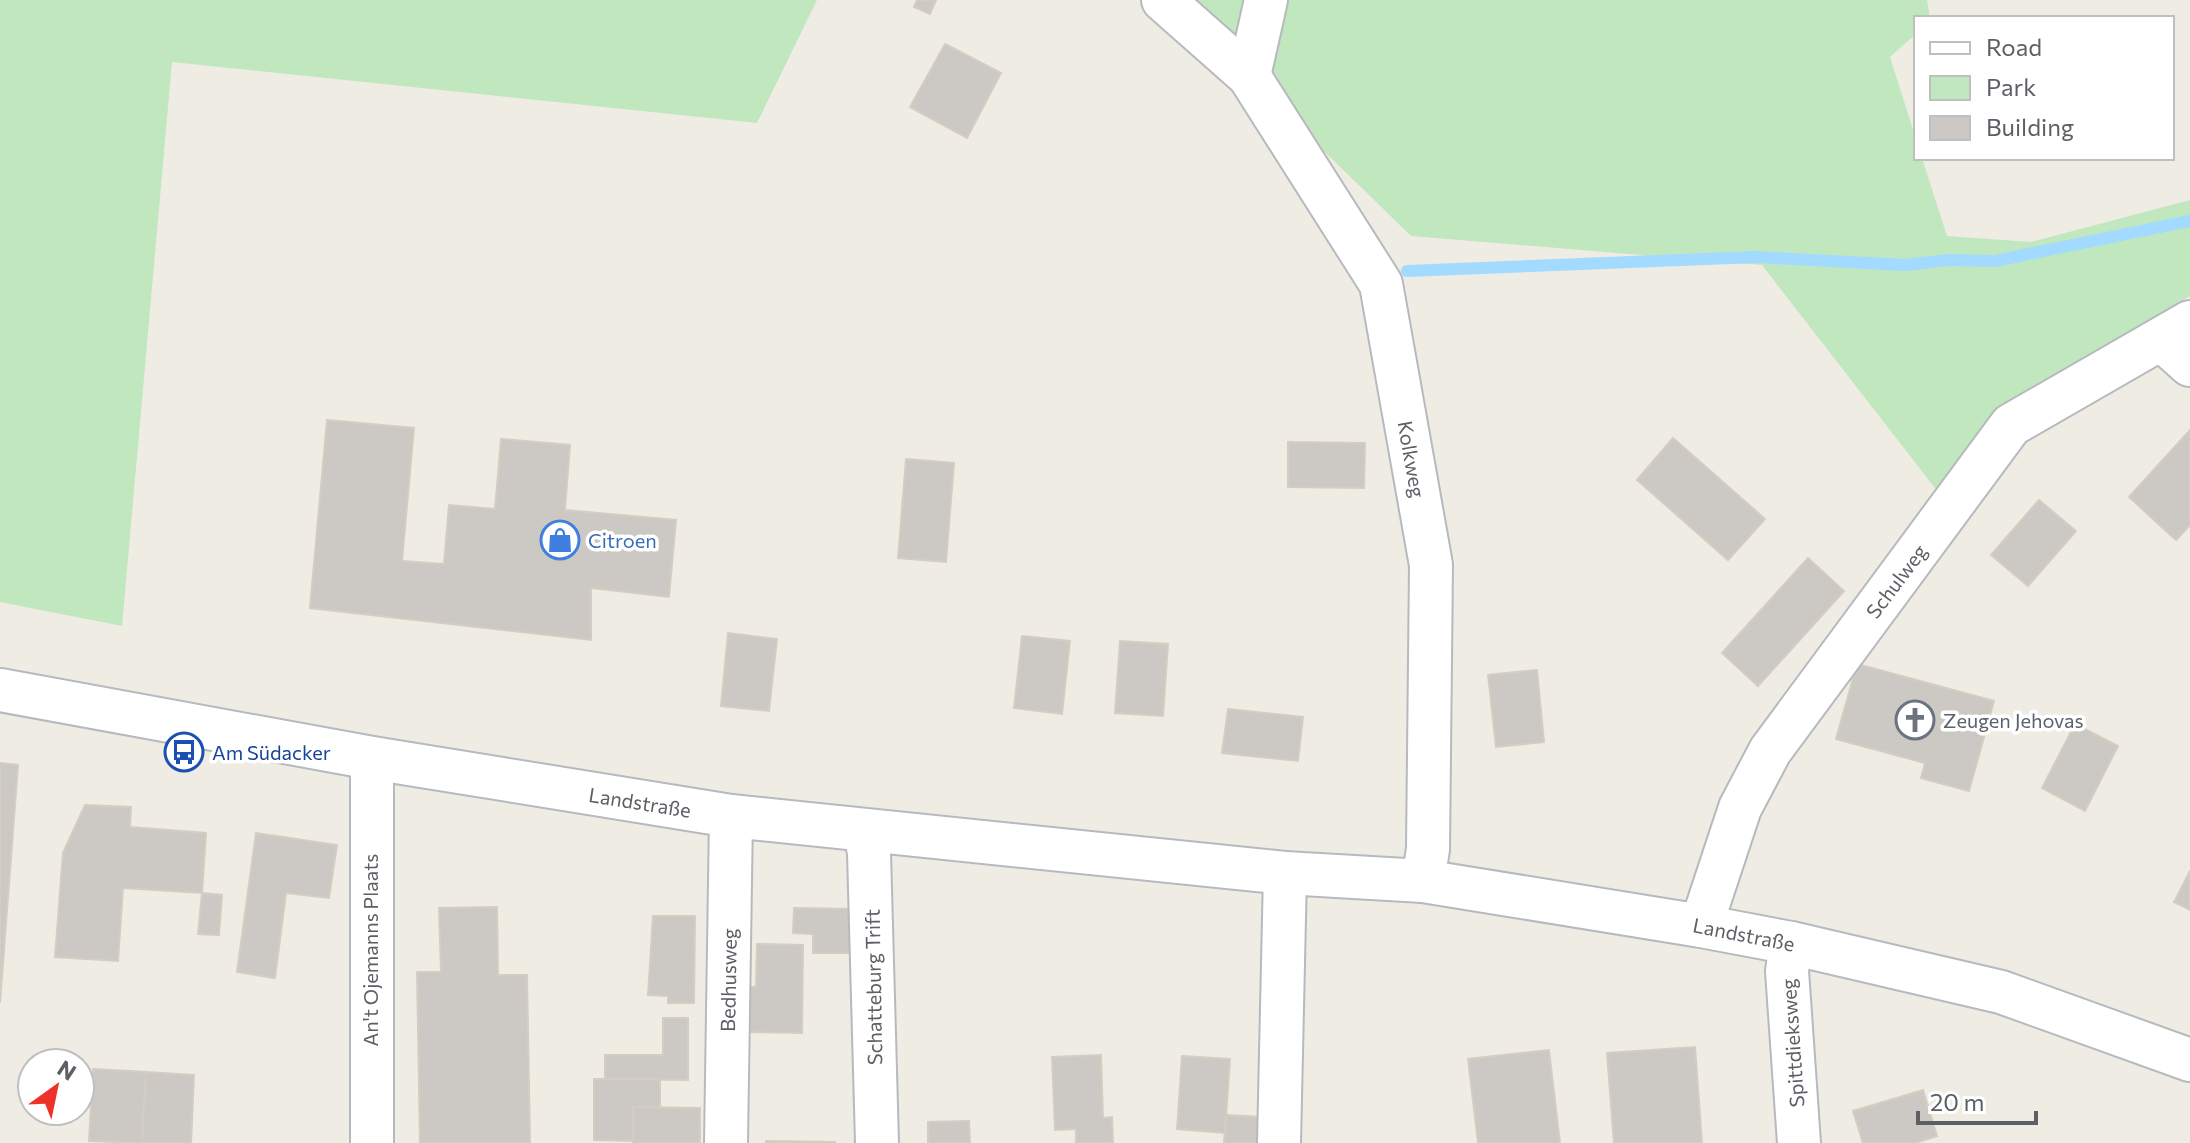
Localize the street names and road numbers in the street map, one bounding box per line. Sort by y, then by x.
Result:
street label: Kolkweg [1393,419,1431,499]
street label: Schulweg [1860,539,1932,623]
street label: Landstraße [587,782,693,822]
street label: An't Ojemanns Plaats [358,854,382,1046]
street label: Schatteburg Trift [860,909,886,1065]
street label: Landstraße [1691,912,1797,956]
street label: Bedhusweg [715,928,741,1032]
street label: Spittdieksweg [1776,978,1808,1108]

